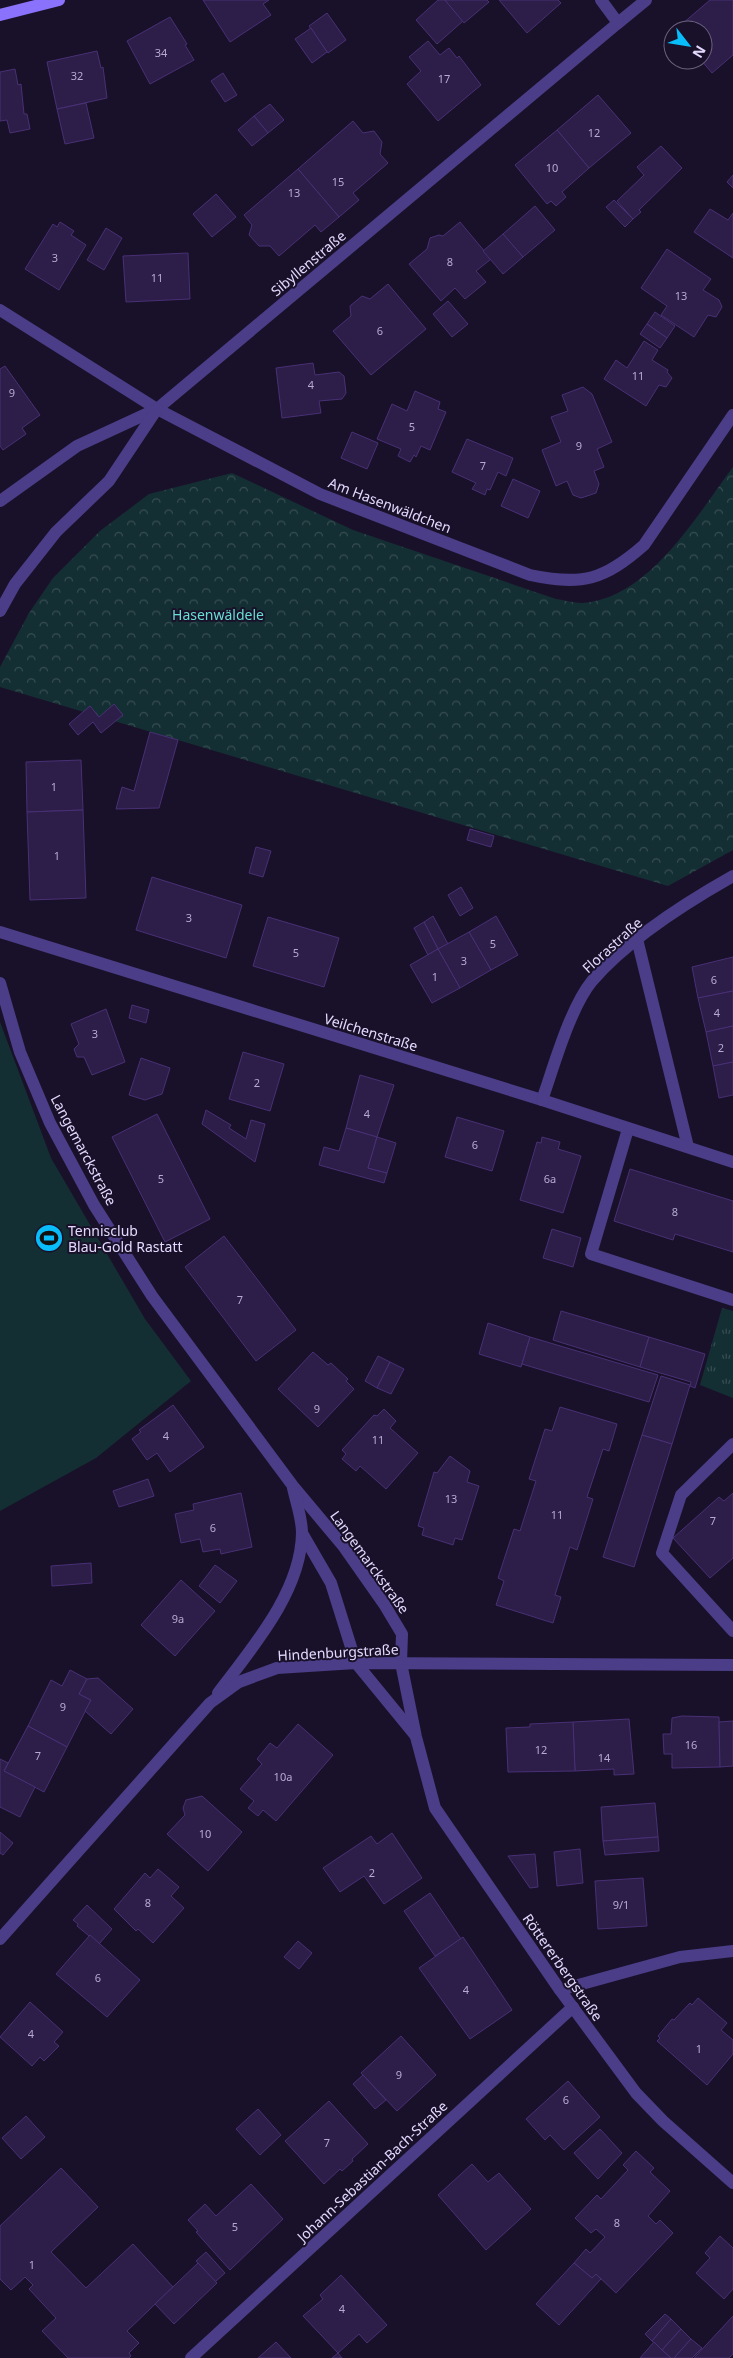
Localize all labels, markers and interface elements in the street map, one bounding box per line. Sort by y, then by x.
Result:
north arrow [663,20,713,70]
text: N [688,42,711,62]
house number: 34 [155,45,168,60]
house number: 32 [71,68,83,83]
house number: 17 [438,71,450,86]
house number: 12 [588,125,600,140]
house number: 10 [546,160,558,175]
house number: 15 [332,174,344,189]
house number: 13 [288,185,300,200]
street label: Sibyllenstraße [267,226,350,300]
house number: 3 [52,250,58,265]
house number: 8 [447,254,453,269]
house number: 11 [151,270,163,285]
house number: 13 [675,288,687,303]
house number: 6 [377,323,383,338]
house number: 11 [632,368,644,383]
house number: 4 [308,377,315,392]
house number: 9 [9,385,15,400]
house number: 5 [409,419,415,434]
house number: 9 [576,438,582,453]
house number: 7 [480,458,486,473]
street label: Am Hasenwäldchen [326,473,454,537]
park label: Hasenwäldele [172,605,264,624]
house number: 1 [51,779,57,794]
house number: 1 [54,848,60,863]
house number: 3 [186,910,192,925]
street label: Florastraße [578,913,646,977]
house number: 5 [490,936,496,951]
house number: 5 [293,945,299,960]
house number: 3 [461,953,467,968]
house number: 1 [432,969,438,984]
house number: 6 [711,972,717,987]
house number: 4 [714,1005,721,1020]
street label: Veilchenstraße [322,1009,420,1055]
house number: 3 [92,1026,98,1041]
house number: 2 [718,1040,724,1055]
house number: 2 [254,1075,260,1090]
street label: Langemarckstraße [47,1091,121,1209]
house number: 4 [364,1106,371,1121]
house number: 6 [472,1137,478,1152]
house number: 5 [158,1171,164,1186]
house number: 6a [544,1171,556,1186]
house number: 8 [672,1204,678,1219]
place label: Tennisclub Blau-Gold Rastatt [68,1221,183,1256]
sports icon: Tennisclub Blau-Gold Rastatt [34,1223,64,1253]
house number: 7 [237,1292,243,1307]
house number: 9 [314,1401,320,1416]
house number: 4 [163,1428,170,1443]
house number: 11 [372,1432,384,1447]
house number: 13 [445,1491,457,1506]
street label: Langemarckstraße [326,1507,414,1617]
house number: 11 [551,1507,563,1522]
house number: 7 [710,1513,716,1528]
house number: 6 [210,1520,216,1535]
house number: 9a [172,1611,184,1626]
street label: Hindenburgstraße [277,1639,399,1665]
house number: 9 [60,1699,66,1714]
house number: 16 [685,1737,697,1752]
house number: 12 [535,1742,547,1757]
house number: 7 [35,1748,41,1763]
house number: 14 [598,1750,611,1765]
house number: 10a [274,1769,292,1784]
house number: 10 [199,1826,211,1841]
house number: 2 [369,1865,375,1880]
house number: 8 [145,1895,151,1910]
house number: 9/1 [613,1897,629,1912]
street label: Röttererbergstraße [519,1910,607,2025]
house number: 6 [95,1970,101,1985]
house number: 4 [463,1982,470,1997]
house number: 4 [28,2026,35,2041]
house number: 1 [696,2041,702,2056]
house number: 9 [396,2067,402,2082]
house number: 6 [563,2092,569,2107]
street label: Johann-Sebastian-Bach-Straße [291,2096,451,2247]
house number: 7 [324,2135,330,2150]
house number: 8 [614,2215,620,2230]
house number: 5 [232,2219,238,2234]
house number: 1 [29,2257,35,2272]
house number: 4 [339,2301,346,2316]

